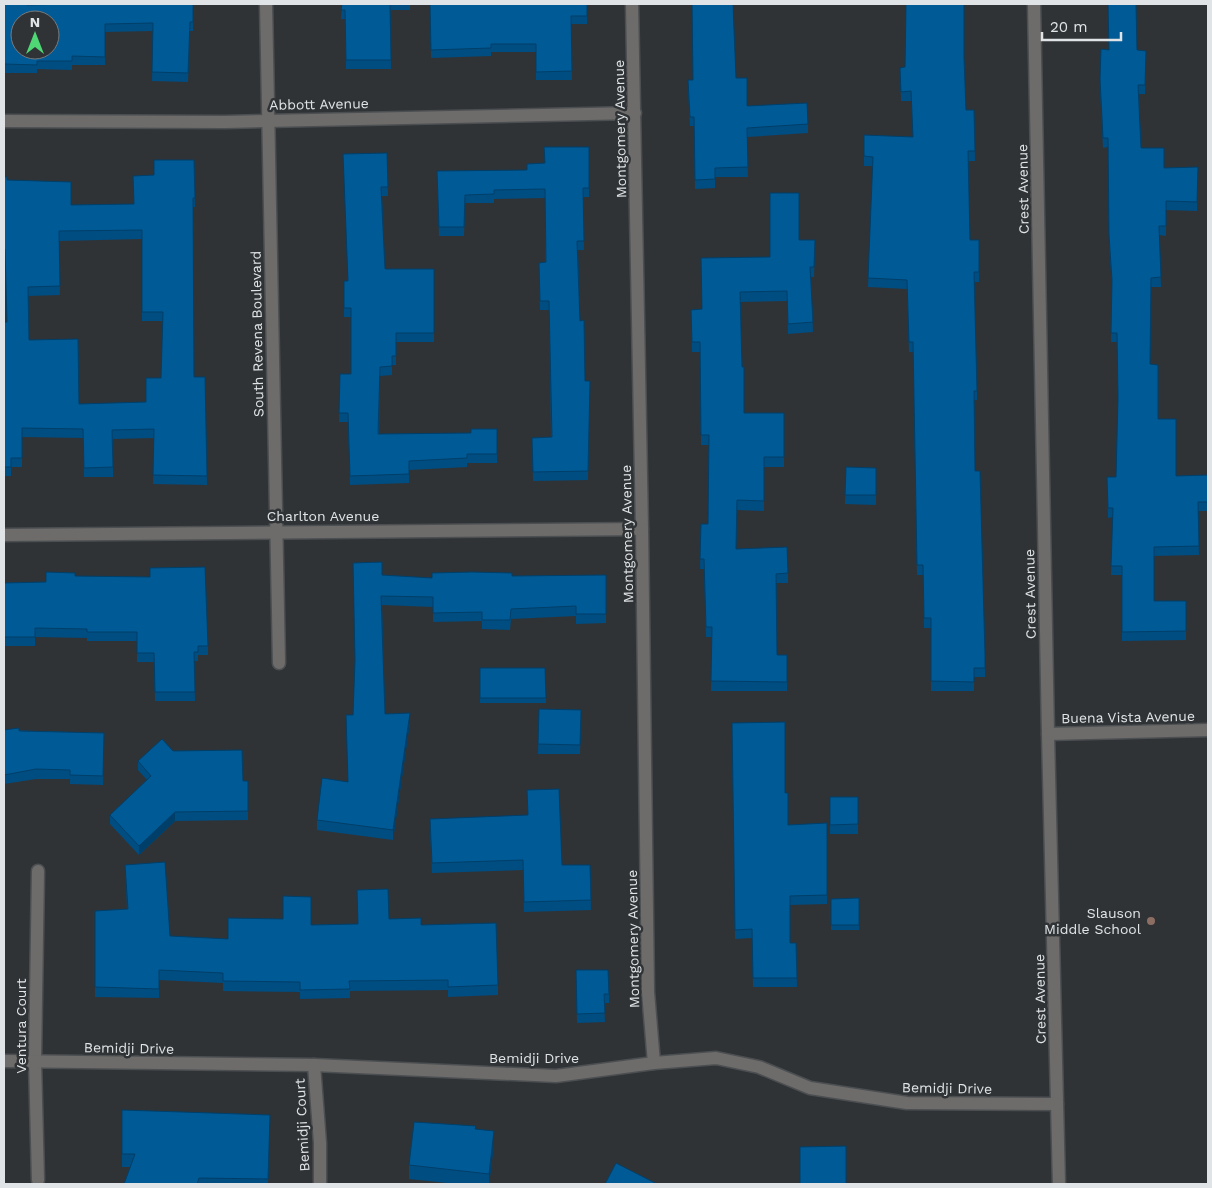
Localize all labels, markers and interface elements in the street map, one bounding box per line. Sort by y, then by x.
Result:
north arrow [10,10,60,60]
scale bar [1042,10,1121,42]
text: N [30,14,40,30]
text: 20 m [1050,18,1088,36]
street label: Montgomery Avenue [611,60,629,198]
street label: Abbott Avenue [269,95,369,113]
street label: Crest Avenue [1014,144,1032,234]
street label: South Revena Boulevard [248,251,266,417]
street label: Montgomery Avenue [618,465,636,603]
street label: Charlton Avenue [267,508,379,524]
street label: Crest Avenue [1021,549,1039,639]
street label: Buena Vista Avenue [1061,708,1195,726]
street label: Montgomery Avenue [624,870,642,1008]
place label: Slauson Middle School [1044,905,1142,937]
marker: Slauson Middle School [1145,915,1157,927]
street label: Crest Avenue [1031,954,1049,1044]
street label: Ventura Court [13,978,29,1074]
street label: Bemidji Drive [84,1039,174,1057]
street label: Bemidji Drive [489,1050,579,1066]
street label: Bemidji Court [292,1078,312,1172]
street label: Bemidji Drive [902,1079,992,1097]

